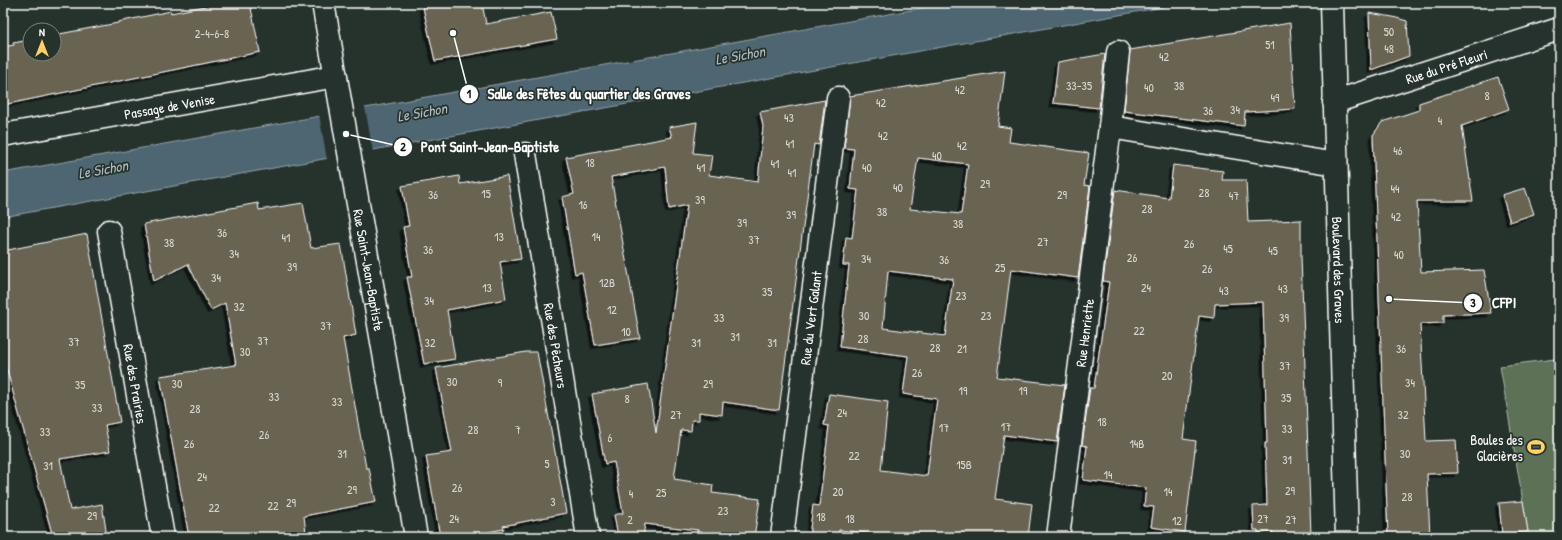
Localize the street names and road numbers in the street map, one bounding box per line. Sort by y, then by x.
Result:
street label: Rue du Pré Fleuri [1403,43,1489,88]
street label: Passage de Venise [123,88,217,123]
street label: Rue Saint-Jean-Baptiste [350,208,390,333]
street label: Boulevard des Graves [1329,216,1350,324]
street label: Rue du Vert Galant [795,269,825,366]
street label: Rue Henriette [1070,297,1098,368]
street label: Rue des Pêcheurs [540,301,573,389]
street label: Rue des Prairies [120,342,152,425]

